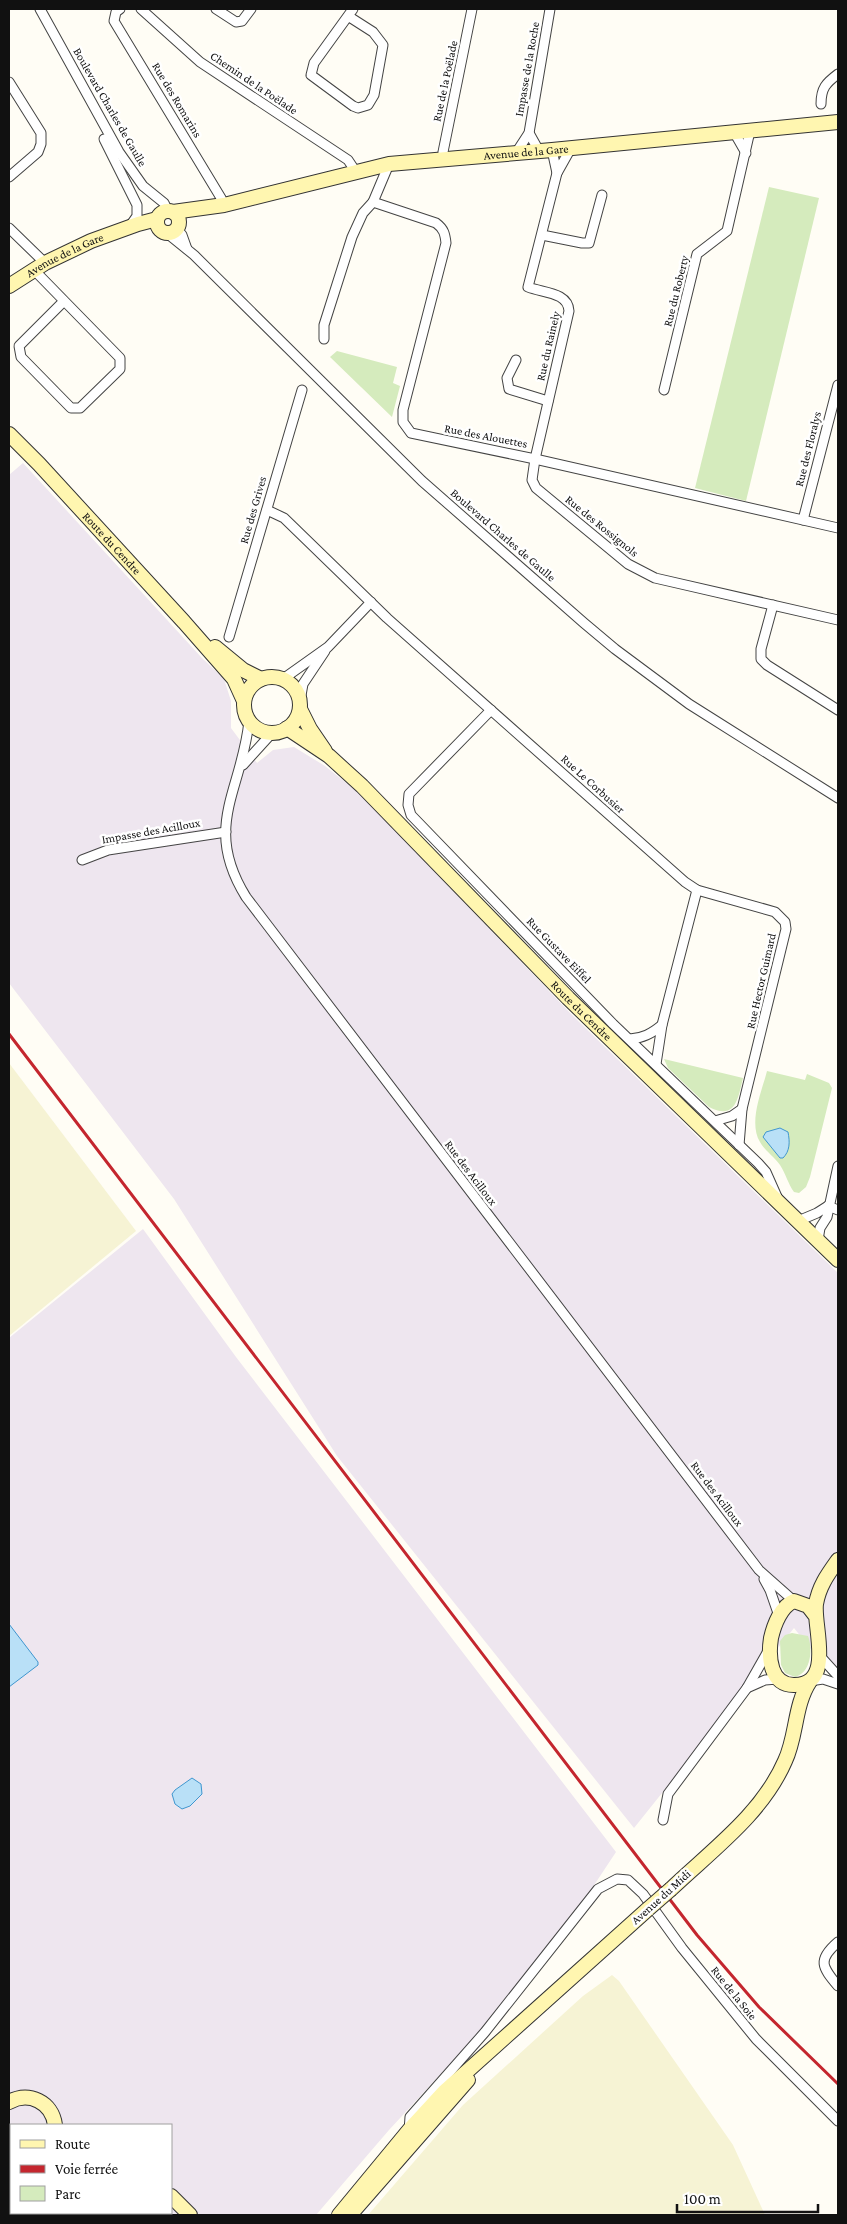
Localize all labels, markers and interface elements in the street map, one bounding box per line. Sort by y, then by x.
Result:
street label: Impasse de la Roche [512,21,542,117]
street label: Rue de la Poëlade [430,39,460,123]
street label: Boulevard Charles de Gaulle [70,45,150,169]
street label: Chemin de la Poëlade [208,49,300,117]
street label: Rue des Romarins [149,60,205,140]
street label: Avenue de la Gare [483,141,569,163]
street label: Avenue de la Gare [23,230,105,280]
street label: Rue du Roberty [660,253,692,328]
street label: Rue du Rainely [533,309,563,382]
street label: Rue des Floralys [792,410,824,488]
street label: Rue des Alouettes [443,421,529,451]
street label: Rue des Grives [237,474,269,545]
street label: Boulevard Charles de Gaulle [448,486,558,584]
street label: Rue des Rossignols [563,492,642,560]
street label: Route du Cendre [80,509,144,577]
street label: Rue Le Corbusier [558,752,628,817]
street label: Impasse des Acilloux [101,815,202,847]
street label: Rue Gustave Eiffel [524,914,594,986]
street label: Rue Hector Guimard [743,931,779,1030]
street label: Route du Cendre [548,978,615,1044]
street label: Rue des Acilloux [442,1138,500,1209]
street label: Rue des Acilloux [688,1459,746,1530]
street label: Avenue du Midi [628,1867,694,1927]
street label: Rue de la Soie [708,1963,760,2023]
legend [10,2124,172,2214]
text: Route [55,2136,90,2152]
text: Voie ferrée [55,2161,119,2177]
scale bar [677,2182,818,2214]
text: Parc [55,2186,81,2202]
text: 100 m [684,2191,721,2207]

